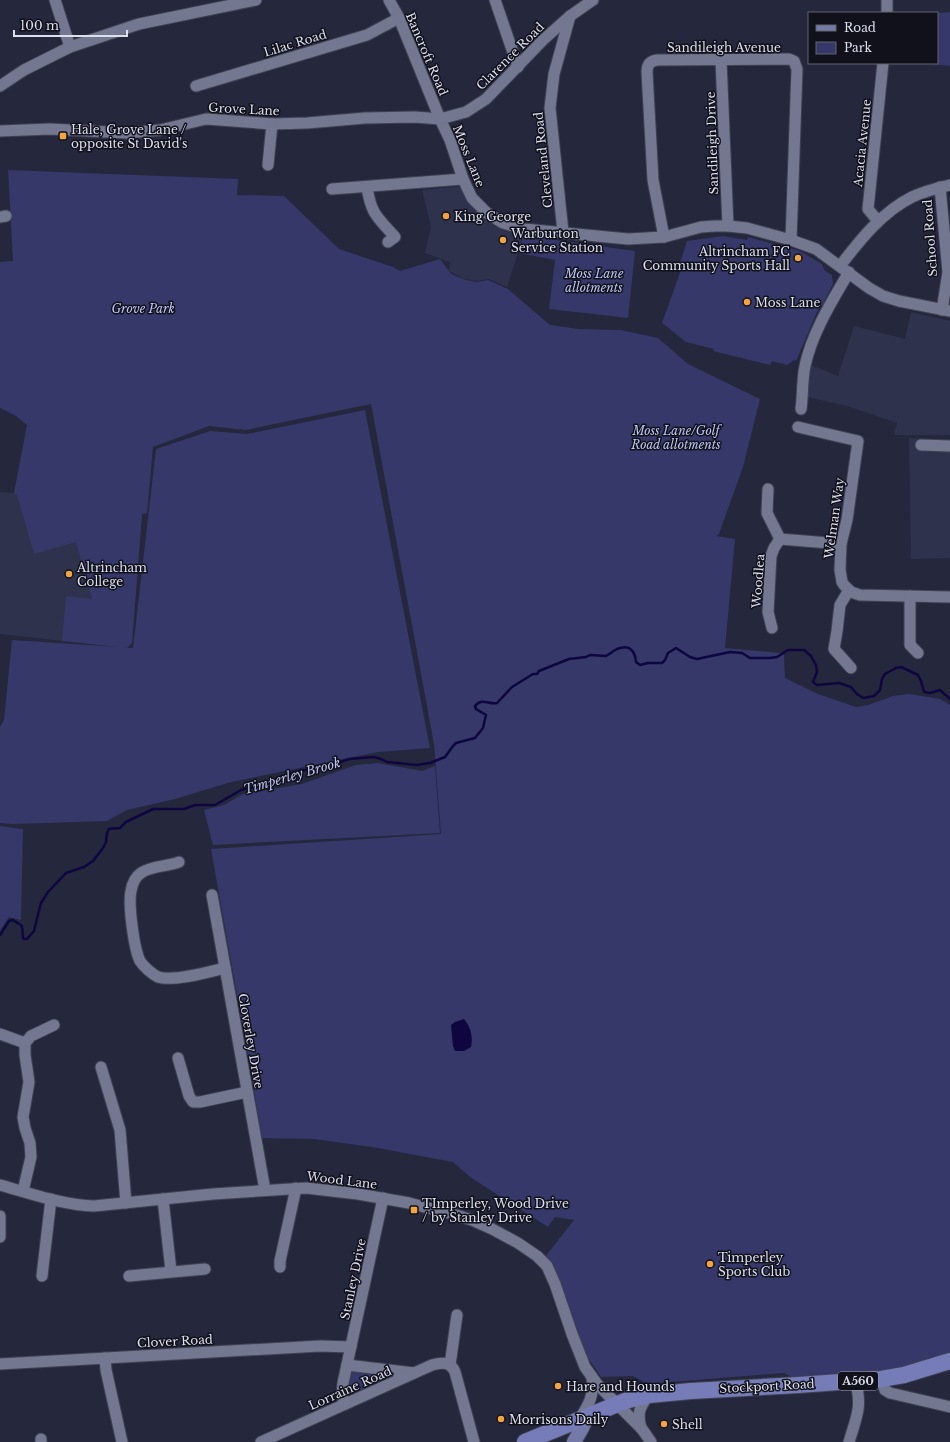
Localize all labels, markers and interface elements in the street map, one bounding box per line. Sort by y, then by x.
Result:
street label: Bancroft Road [403,10,451,98]
scale bar [14,12,127,38]
legend [808,12,938,64]
text: 100 m [20,18,59,33]
street label: Clarence Road [473,19,547,93]
text: Road [844,20,876,35]
street label: Lilac Road [262,26,328,60]
street label: Sandileigh Avenue [667,40,781,55]
text: Park [844,40,872,55]
street label: Sandileigh Drive [703,91,721,195]
street label: Acacia Avenue [850,98,874,188]
street label: Grove Lane [208,100,280,118]
street label: Cleveland Road [530,111,556,209]
place label: Hale, Grove Lane / opposite St David's [71,122,187,151]
street label: Moss Lane [450,123,488,189]
marker: Hale, Grove Lane / opposite St David's [58,131,68,141]
street label: School Road [920,199,940,277]
place label: King George [454,209,531,224]
marker: King George [441,211,451,221]
place label: Warburton Service Station [510,226,603,255]
marker: Warburton Service Station [498,235,508,245]
place label: Altrincham FC Community Sports Hall [643,244,790,273]
marker: Altrincham FC Community Sports Hall [793,253,803,263]
park label: Moss Lane allotments [564,266,624,295]
place label: Moss Lane [755,295,821,310]
marker: Moss Lane [742,297,752,307]
park label: Grove Park [111,301,175,316]
park label: Moss Lane/Golf Road allotments [630,423,723,452]
street label: Welman Way [821,476,847,561]
street label: Woodlea [749,553,767,610]
place label: Altrincham College [76,560,147,589]
marker: Altrincham College [64,569,74,579]
water label: Timperley Brook [241,754,343,798]
street label: Cloverley Drive [235,992,267,1090]
street label: Wood Lane [305,1168,378,1192]
place label: TImperley, Wood Drive / by Stanley Drive [422,1196,569,1225]
marker: TImperley, Wood Drive / by Stanley Drive [409,1205,419,1215]
street label: Stanley Drive [337,1237,369,1321]
place label: Timperley Sports Club [718,1250,790,1279]
marker: Timperley Sports Club [705,1259,715,1269]
street label: Clover Road [137,1332,213,1350]
street label: Lorraine Road [306,1363,394,1413]
road number: A560 [838,1372,878,1390]
street label: Stockport Road [719,1376,815,1396]
place label: Hare and Hounds [566,1379,675,1394]
marker: Hare and Hounds [553,1381,563,1391]
place label: Morrisons Daily [509,1412,609,1427]
marker: Morrisons Daily [496,1414,506,1424]
place label: Shell [672,1417,703,1432]
marker: Shell [659,1419,669,1429]

